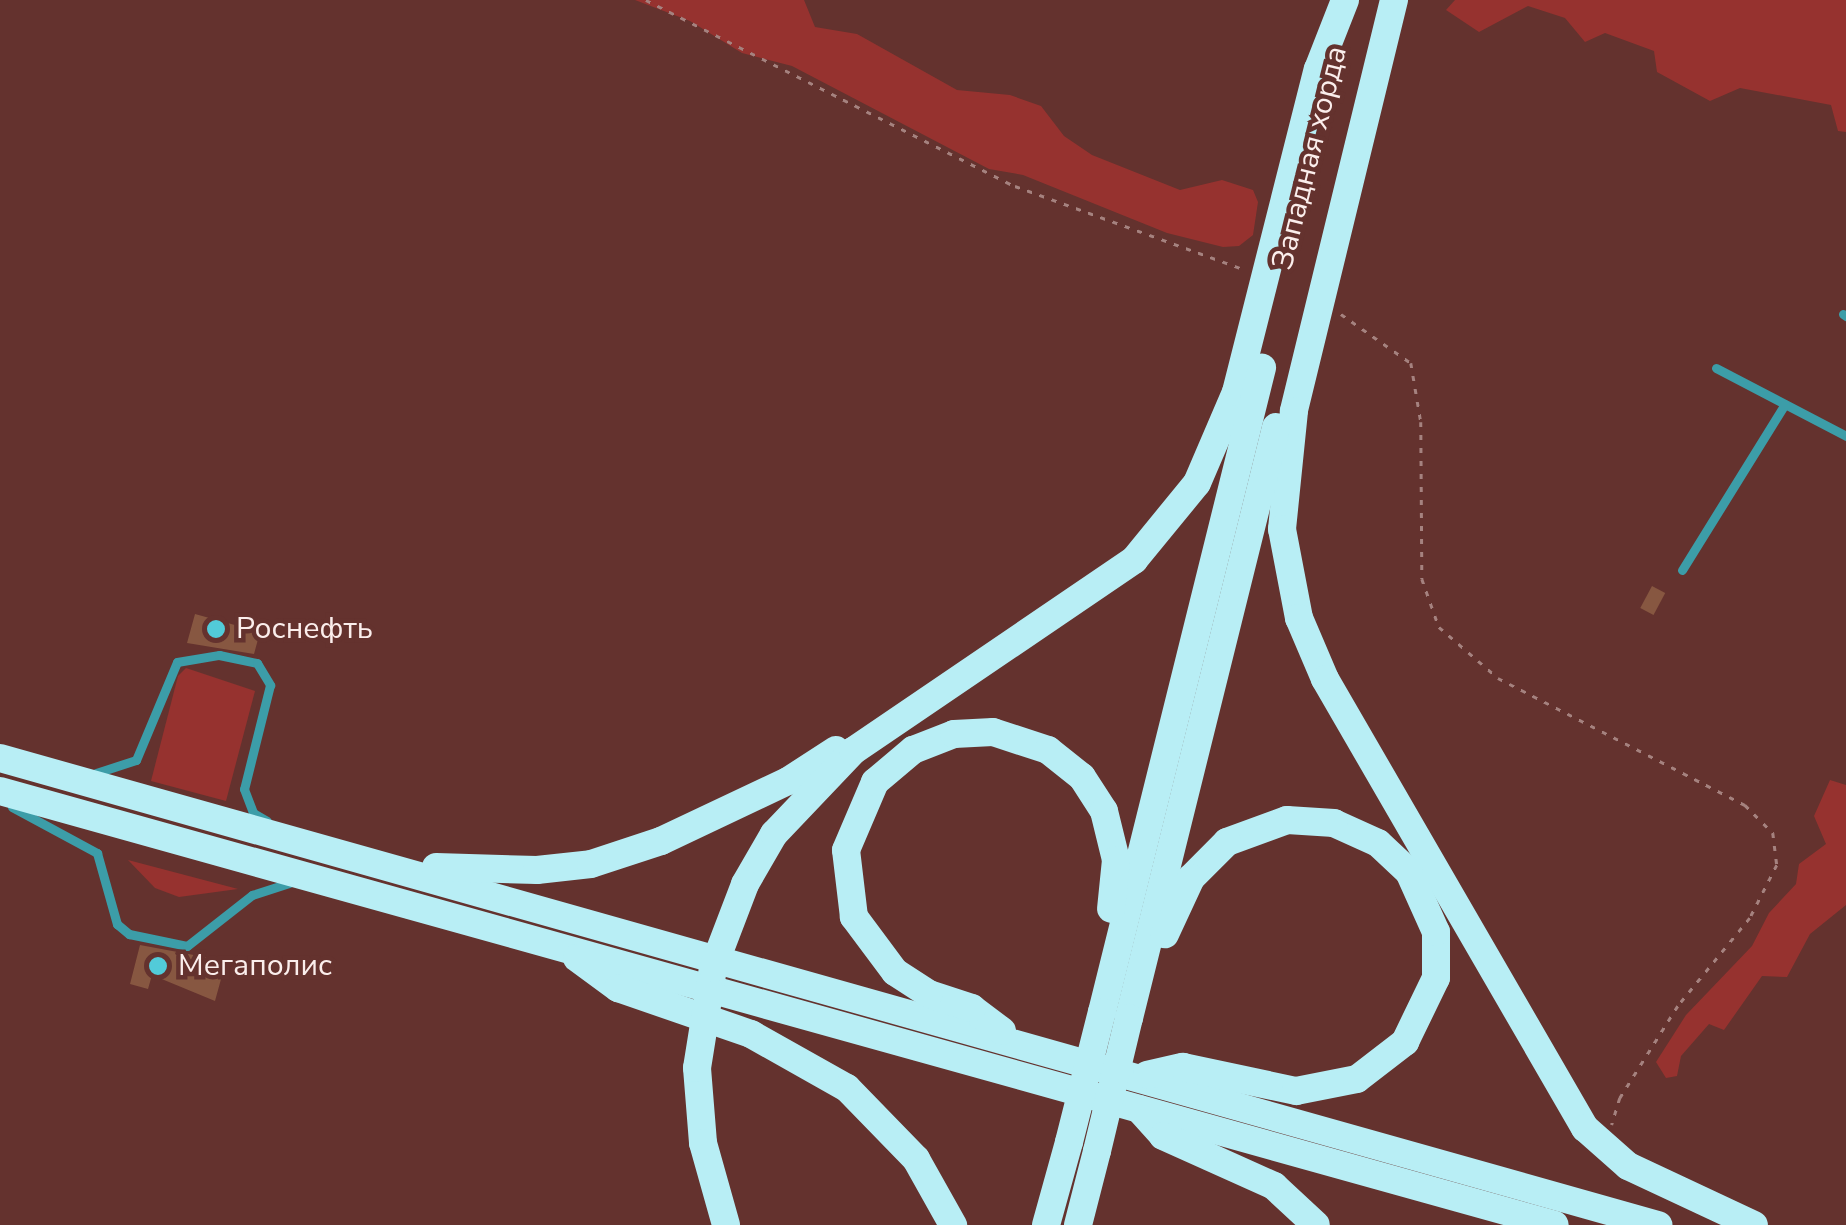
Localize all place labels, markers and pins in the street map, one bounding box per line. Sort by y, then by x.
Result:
place label: Роснефть [236,611,373,647]
marker: Роснефть [205,618,227,640]
place label: Мегаполис [178,948,332,984]
marker: Мегаполис [147,955,169,977]

